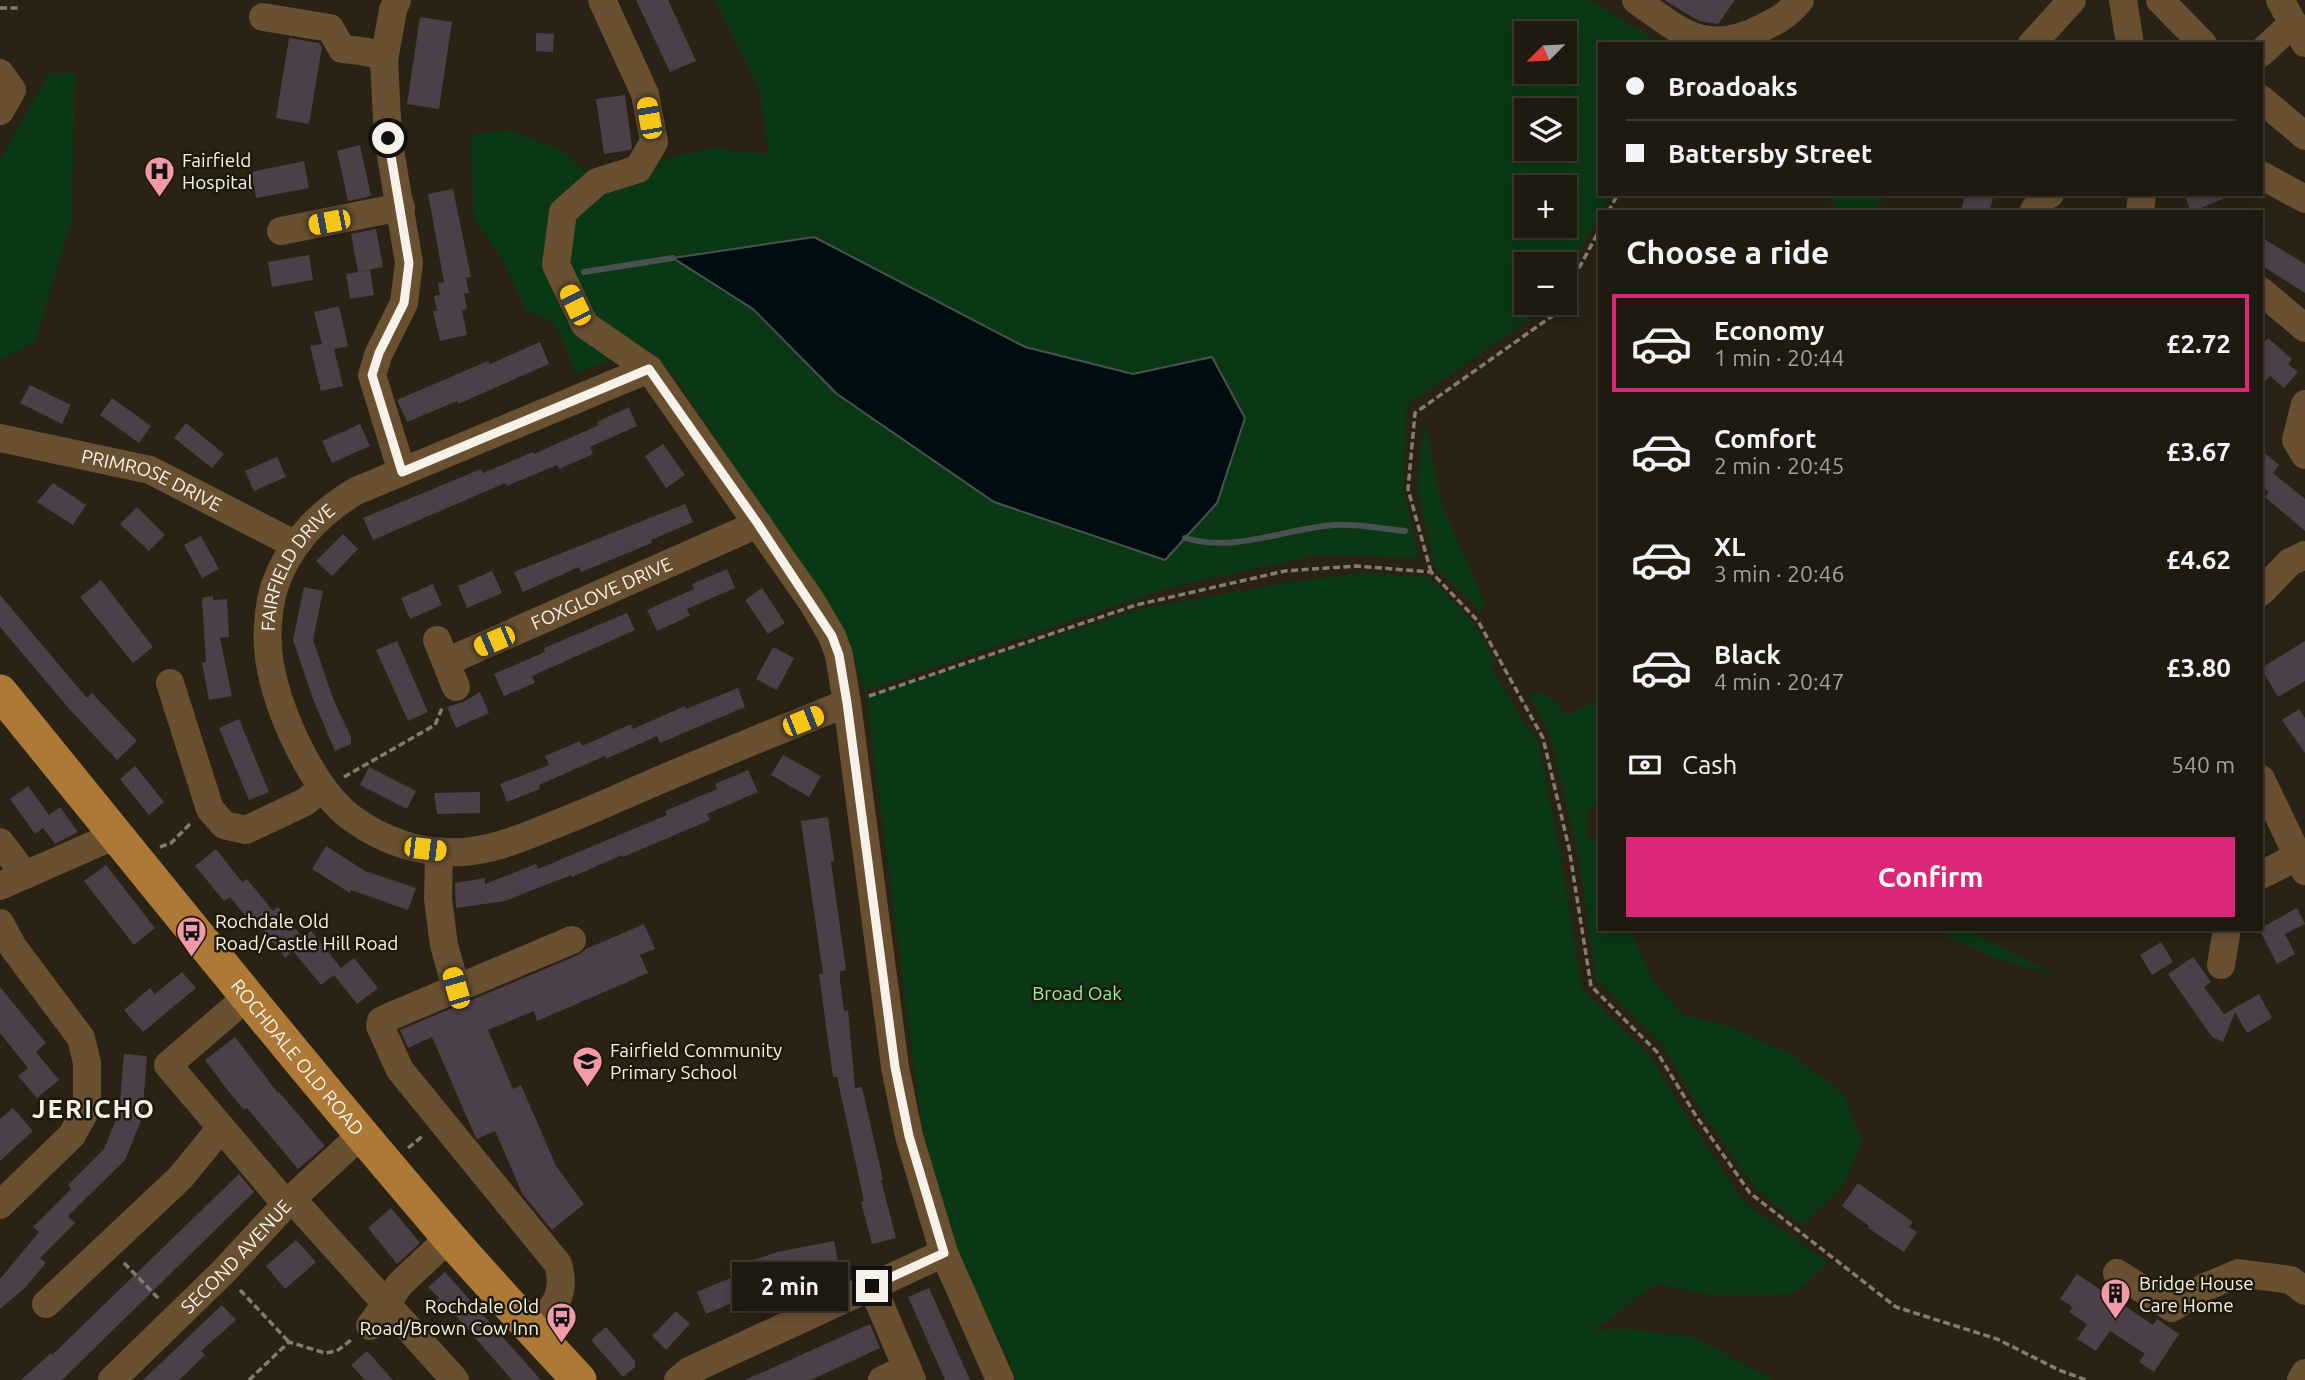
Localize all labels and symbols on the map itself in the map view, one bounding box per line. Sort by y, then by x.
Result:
north arrow [1514,21,1577,84]
car [636,95,663,141]
route start [372,122,404,154]
place label: Fairfield Hospital [182,149,253,193]
hospital icon: Fairfield Hospital [142,154,176,198]
car [307,208,352,236]
car [557,282,594,328]
street label: PRIMROSE DRIVE [79,445,225,516]
street label: FAIRFIELD DRIVE [257,499,339,632]
street label: FOXGLOVE DRIVE [527,552,675,634]
car [471,623,518,659]
car [780,703,827,739]
car [403,836,448,862]
place label: Rochdale Old Road/Castle Hill Road [215,910,398,954]
bus stop icon: Rochdale Old Road/Castle Hill Road [175,915,209,959]
car [441,965,472,1011]
street label: ROCHDALE OLD ROAD [227,975,369,1140]
park label: Broad Oak [1032,982,1122,1004]
place label: Fairfield Community Primary School [610,1039,782,1083]
school or university icon: Fairfield Community Primary School [570,1044,604,1088]
district label: JERICHO [32,1094,156,1123]
street label: SECOND AVENUE [176,1195,295,1318]
callout: 2 min [732,1262,848,1310]
route end [856,1270,888,1302]
place label: Bridge House Care Home [2139,1272,2254,1316]
building icon: Bridge House Care Home [2099,1277,2133,1321]
place label: Rochdale Old Road/Brown Cow Inn [360,1295,539,1339]
bus stop icon: Rochdale Old Road/Brown Cow Inn [545,1300,579,1344]

